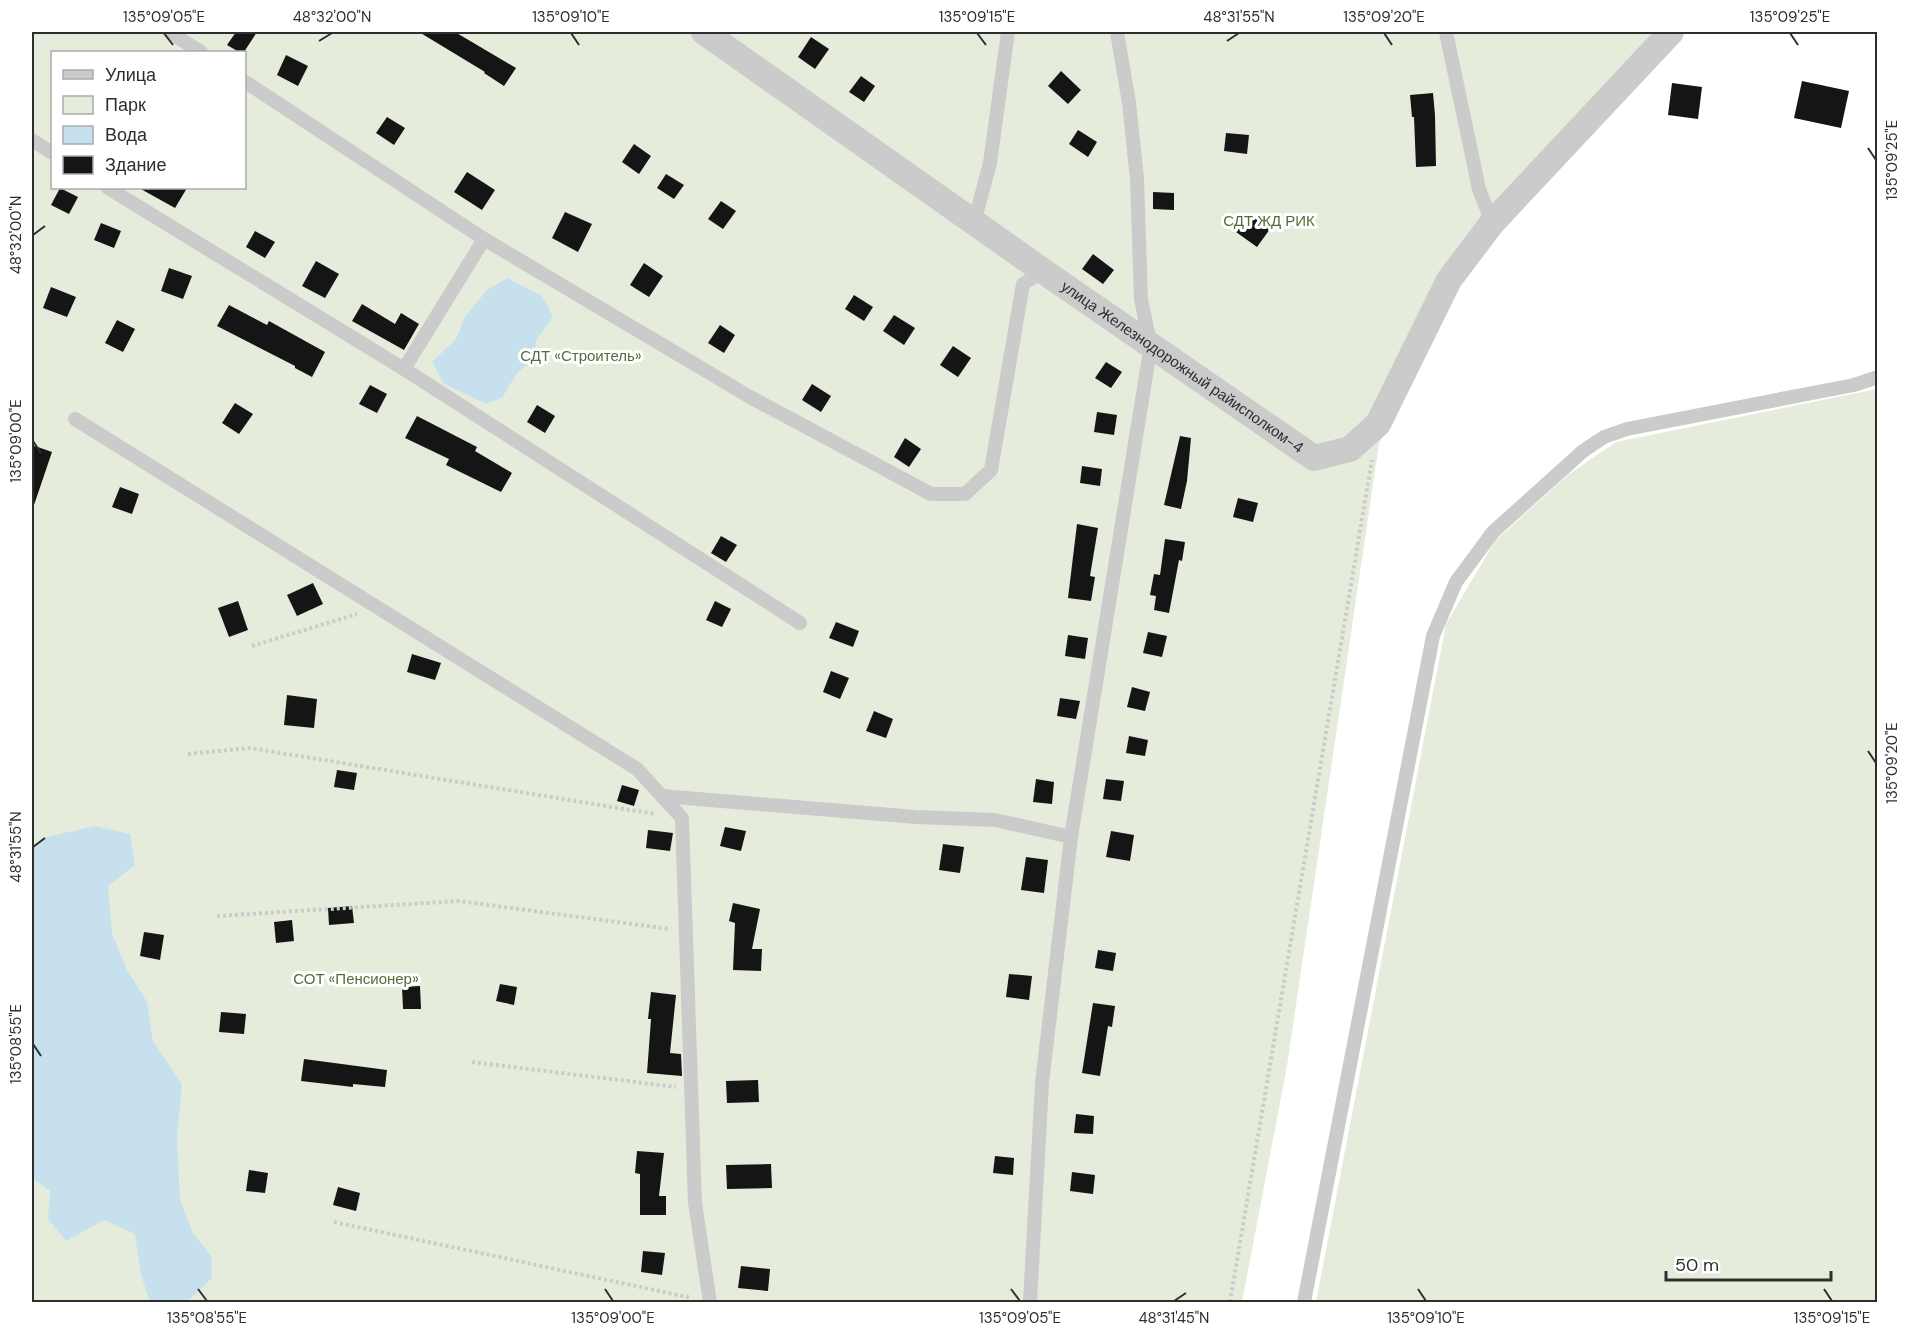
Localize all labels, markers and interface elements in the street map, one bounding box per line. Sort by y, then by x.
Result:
text: 135°09'05"E [123,7,205,27]
text: 48°32'00"N [293,7,371,27]
text: 135°09'10"E [532,7,610,27]
text: 135°09'15"E [939,7,1015,27]
text: 48°31'55"N [1203,7,1275,27]
text: 135°09'20"E [1343,7,1425,27]
text: 135°09'25"E [1750,7,1830,27]
legend [51,51,246,189]
text: Улица [105,63,157,87]
text: Парк [105,93,146,117]
text: 135°09'25"E [1882,120,1902,200]
text: Вода [105,123,148,147]
text: Здание [105,153,166,177]
text: 48°32'00"N [6,196,26,274]
park label: СДТ ЖД РИК [1223,211,1315,231]
street label: улица Железнодорожный райисполком-4 [1057,276,1307,458]
park label: СДТ «Строитель» [520,346,642,366]
text: 135°09'00"E [6,399,26,483]
text: 135°09'20"E [1882,722,1902,804]
text: 48°31'55"N [6,811,26,883]
park label: СОТ «Пенсионер» [293,969,419,989]
text: 135°08'55"E [6,1004,26,1084]
scale bar [1666,1244,1831,1282]
text: 50 m [1675,1253,1719,1277]
text: 135°08'55"E [167,1308,247,1328]
text: 135°09'00"E [571,1308,655,1328]
text: 135°09'05"E [979,1308,1061,1328]
text: 48°31'45"N [1139,1308,1209,1328]
text: 135°09'10"E [1387,1308,1465,1328]
text: 135°09'15"E [1794,1308,1870,1328]

